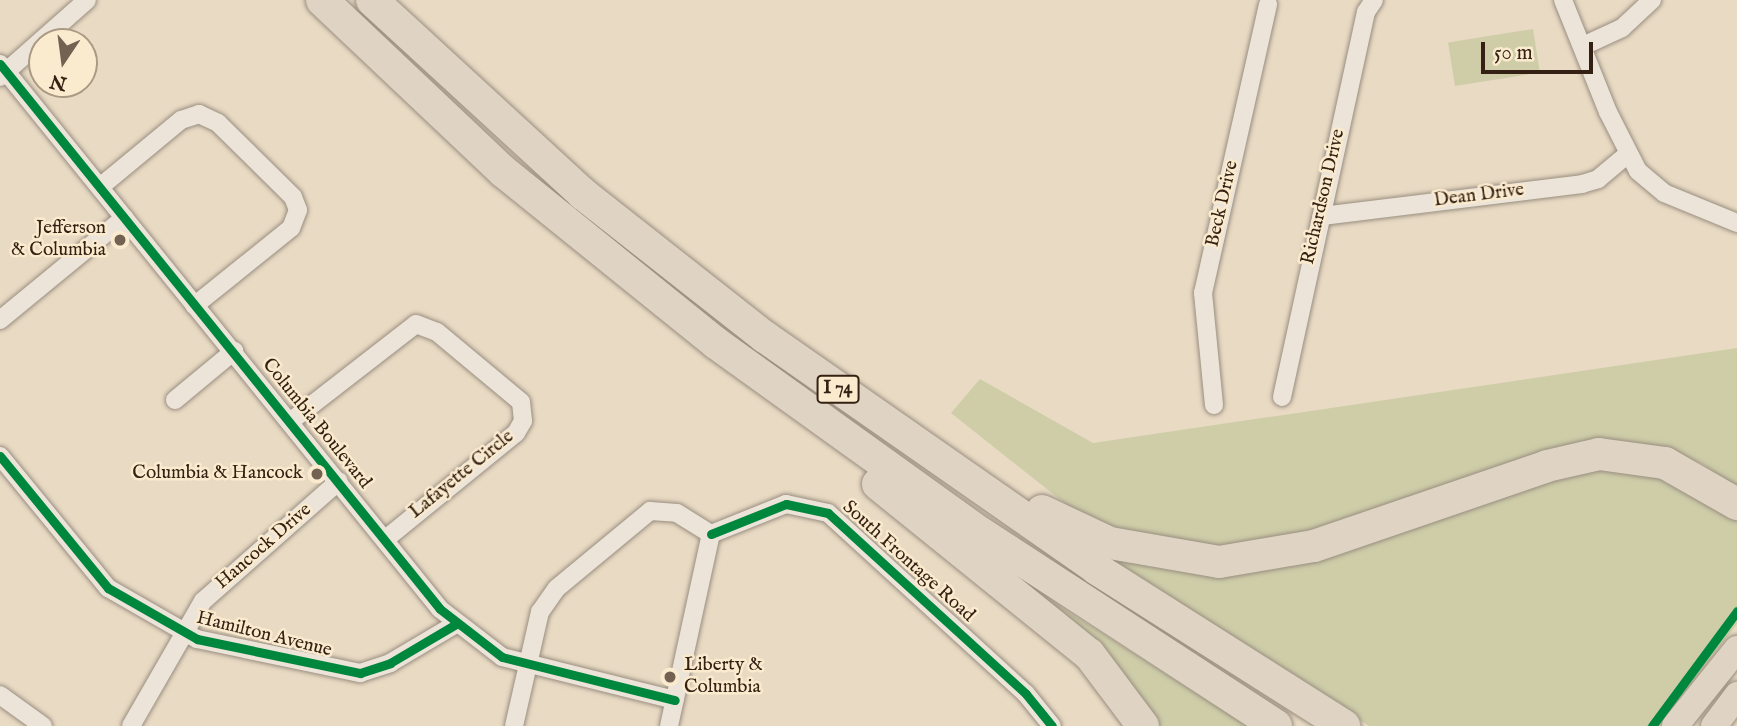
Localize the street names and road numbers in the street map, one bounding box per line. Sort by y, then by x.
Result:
street label: Richardson Drive [1297,127,1351,267]
street label: Beck Drive [1202,159,1244,249]
street label: Dean Drive [1433,179,1525,213]
street label: Columbia Boulevard [256,354,376,494]
road number: I 74 [815,374,861,404]
street label: Lafayette Circle [405,426,519,524]
street label: South Frontage Road [837,497,979,627]
street label: Hancock Drive [211,499,317,595]
street label: Hamilton Avenue [194,607,334,663]

